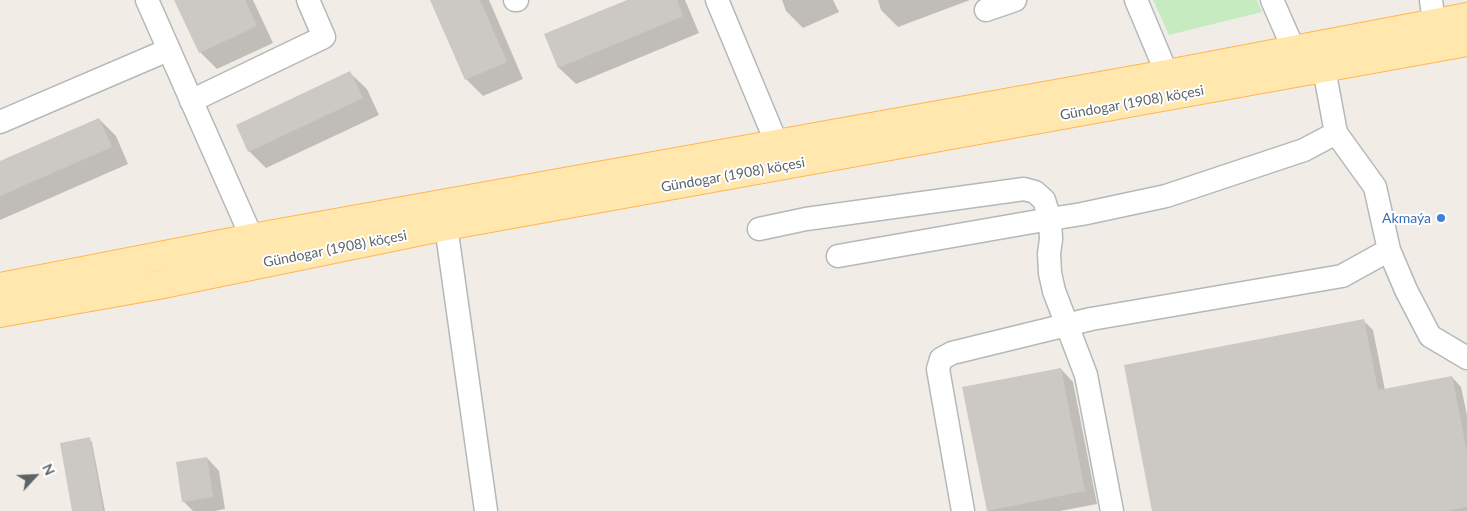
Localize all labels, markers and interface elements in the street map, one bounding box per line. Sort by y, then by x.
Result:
street label: Gündogar (1908) köçesi [1059,82,1205,124]
street label: Gündogar (1908) köçesi [660,154,806,196]
place label: Аkmaýa [1382,210,1431,226]
marker: Аkmaýa [1435,212,1447,224]
street label: Gündogar (1908) köçesi [262,227,408,271]
north arrow [10,451,60,501]
text: N [39,461,59,478]

